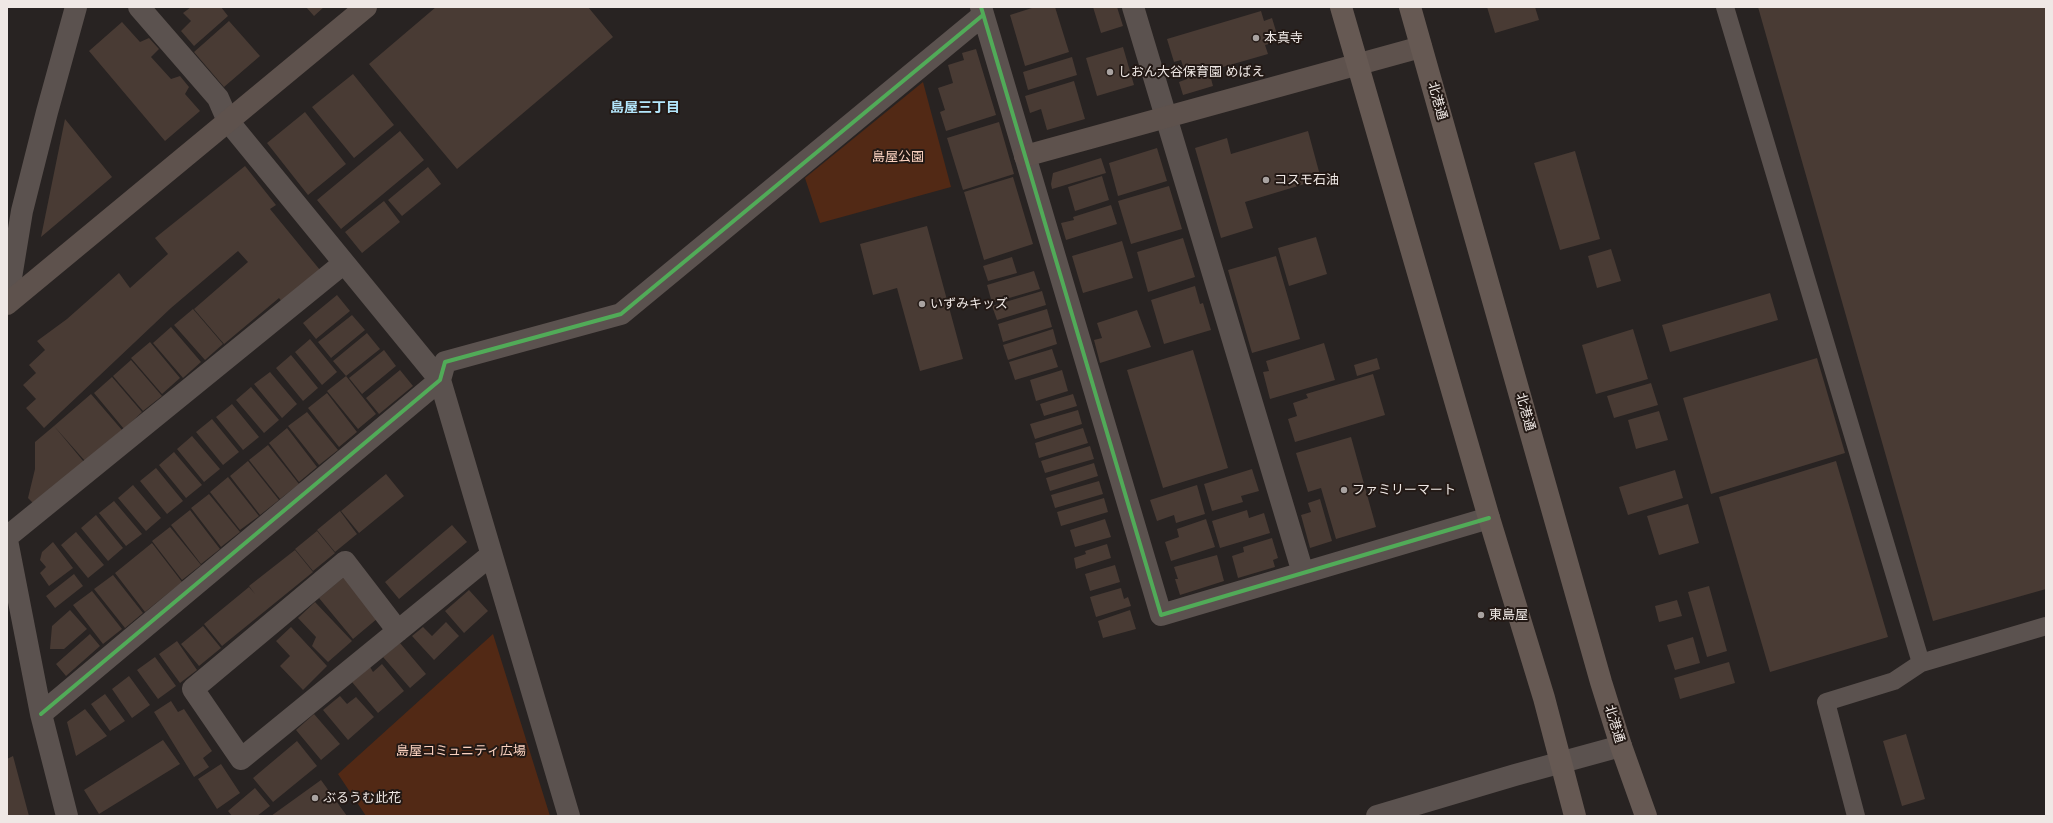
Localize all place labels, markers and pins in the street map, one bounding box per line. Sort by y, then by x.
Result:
place label: 本真寺 [1264,30,1303,46]
marker: 本真寺 [1251,33,1261,43]
place label: しおん大谷保育園 めばえ [1118,64,1265,80]
marker: しおん大谷保育園 めばえ [1105,67,1115,77]
place label: コスモ石油 [1274,172,1339,188]
marker: コスモ石油 [1261,175,1271,185]
place label: いずみキッズ [930,296,1008,312]
marker: いずみキッズ [917,299,927,309]
place label: ファミリーマート [1352,482,1456,498]
marker: ファミリーマート [1339,485,1349,495]
place label: 東島屋 [1489,607,1528,623]
marker: 東島屋 [1476,610,1486,620]
place label: ぶるうむ此花 [323,790,401,806]
marker: ぶるうむ此花 [310,793,320,803]

